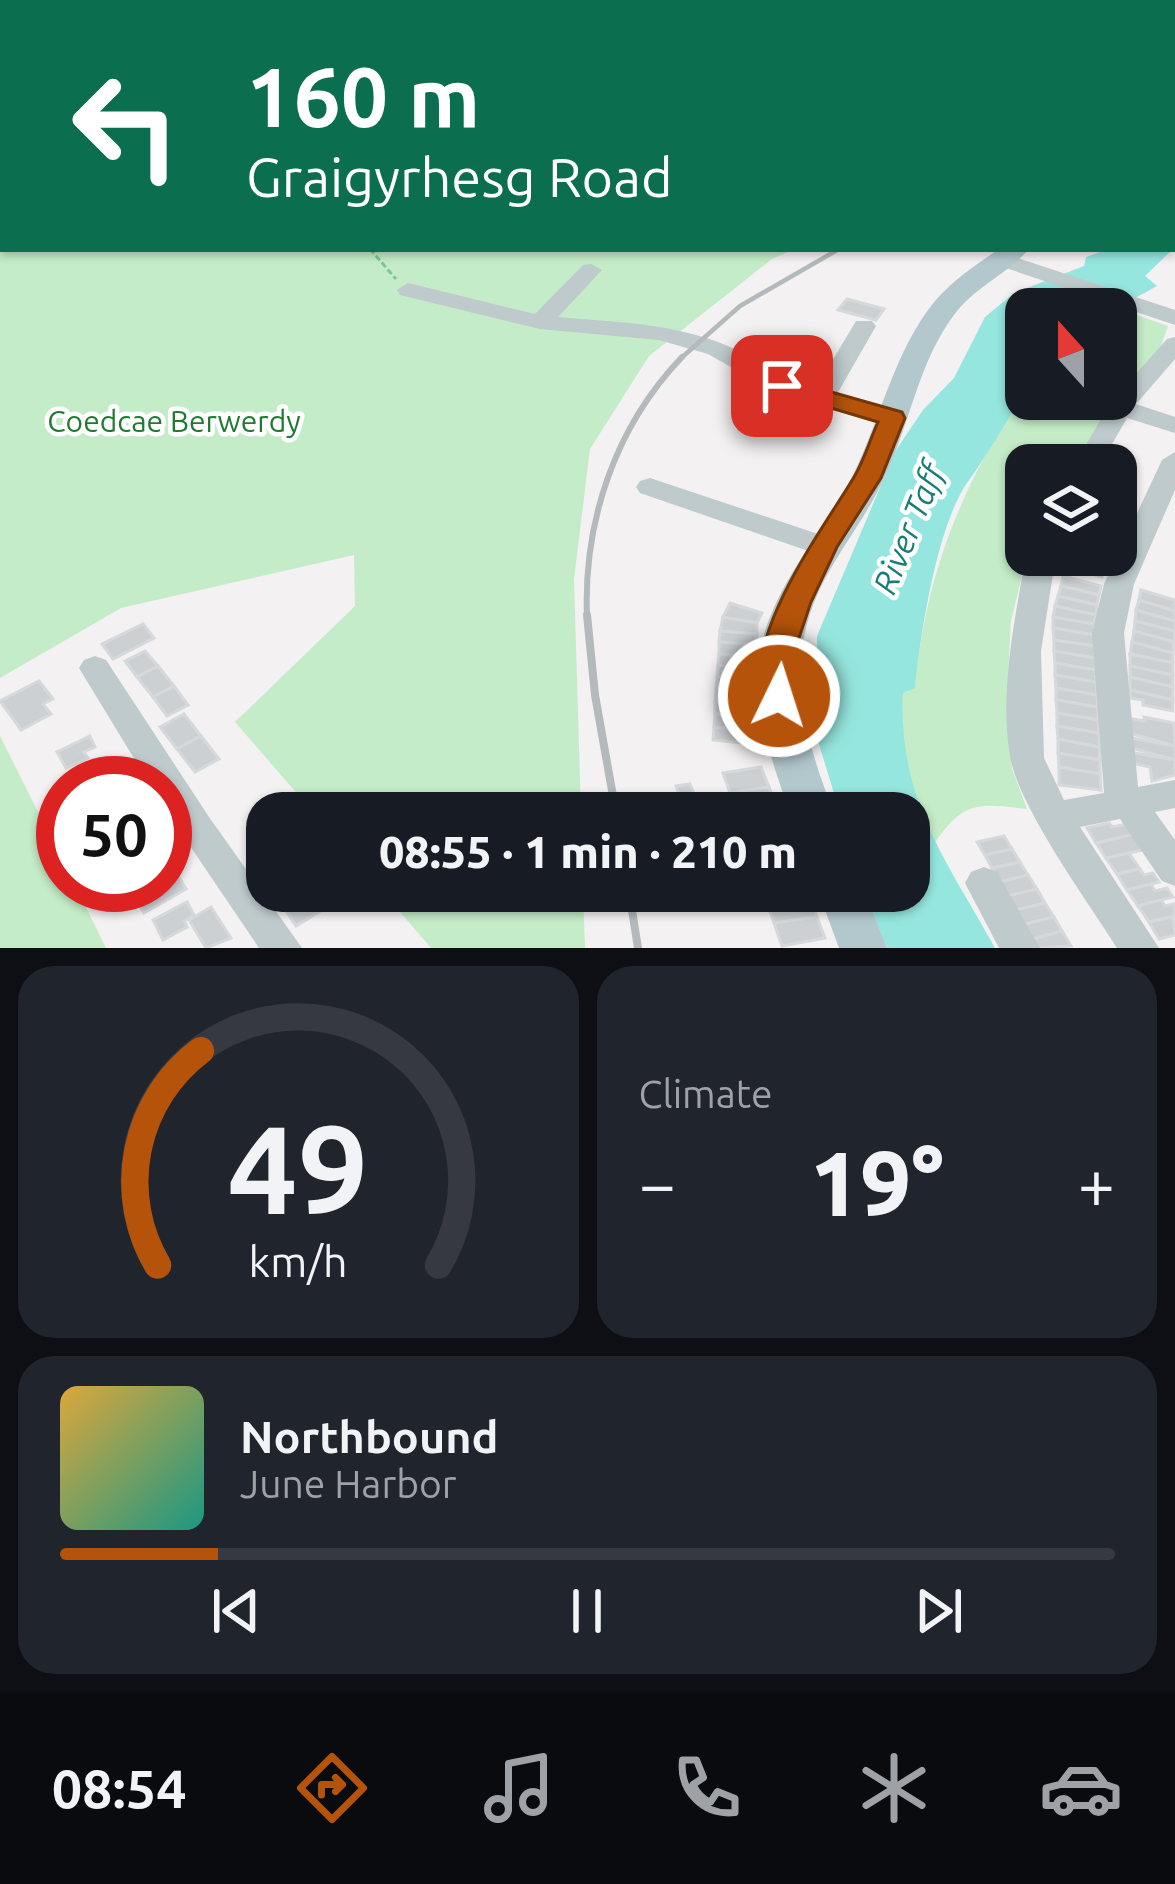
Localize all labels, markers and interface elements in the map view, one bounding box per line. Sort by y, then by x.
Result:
icon: left [48,48,204,204]
text: 160 m [246,49,480,143]
text: Graigyrhesg Road [246,147,673,207]
north arrow [1005,288,1137,420]
map controls [1005,288,1137,576]
pin [731,335,833,437]
icon: arrive [749,353,815,419]
park label: Coedcae Berwerdy [47,404,301,438]
button: layers [1005,444,1137,576]
water label: River Taff [865,453,954,599]
position arrow [716,633,842,759]
speed limit sign: 50 [36,756,192,912]
text: 08:55 · 1 min · 210 m [379,826,797,877]
text: Climate [639,1072,773,1115]
text: 49 [228,1098,369,1238]
text: 19° [810,1132,944,1233]
text: − [639,1146,676,1220]
text: + [1078,1146,1115,1220]
text: km/h [249,1237,348,1285]
text: Northbound [240,1411,499,1462]
text: June Harbor [240,1462,457,1505]
icon: previous [203,1578,269,1644]
icon: pause [554,1578,620,1644]
icon: next [906,1578,972,1644]
icon: directions [290,1746,374,1830]
icon: music [477,1746,561,1830]
icon: phone [665,1746,749,1830]
icon: climate [852,1746,936,1830]
icon: car [1039,1746,1123,1830]
text: 08:54 [52,1758,187,1818]

